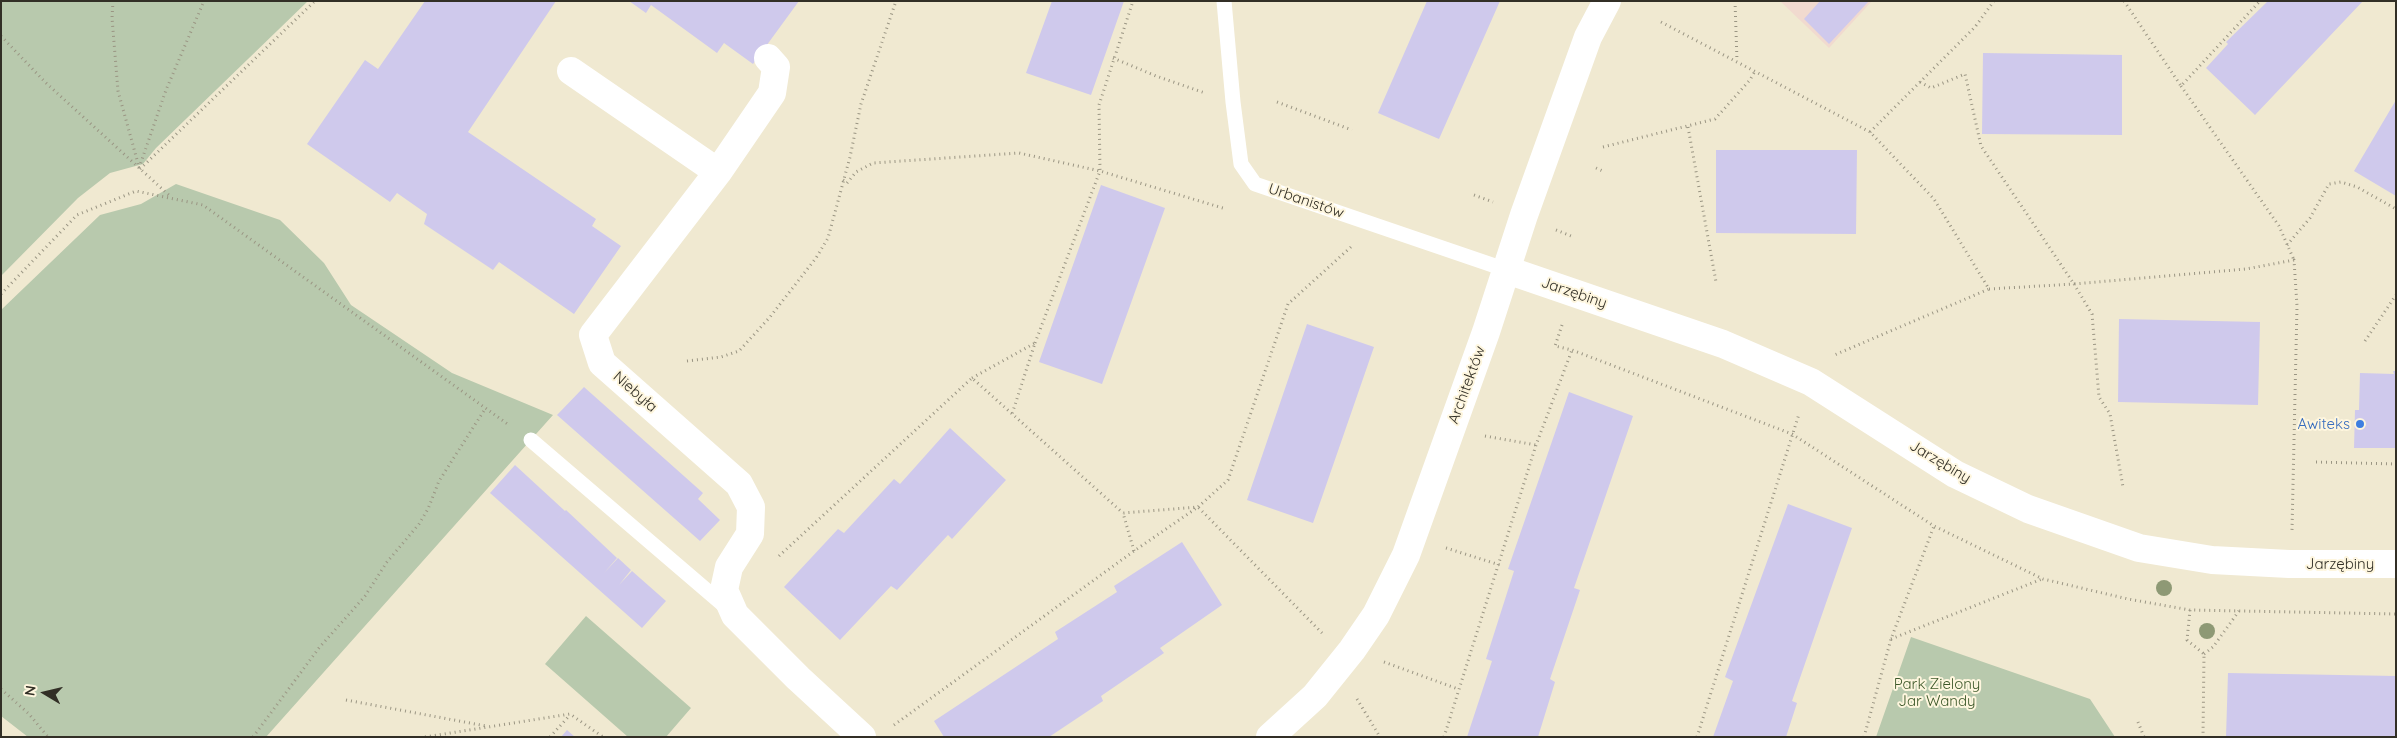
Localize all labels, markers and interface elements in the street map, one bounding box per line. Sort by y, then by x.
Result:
street label: Urbanistów [1266,180,1346,222]
street label: Jarzębiny [1539,273,1609,313]
street label: Architektów [1445,344,1489,426]
street label: Niebyła [609,368,661,416]
place label: Awiteks [2297,415,2350,433]
marker: Awiteks [2354,418,2366,430]
street label: Jarzębiny [1906,437,1974,487]
street label: Jarzębiny [2306,555,2374,573]
north arrow [20,668,70,718]
park label: Park Zielony Jar Wandy [1894,675,1980,710]
text: N [20,684,40,697]

